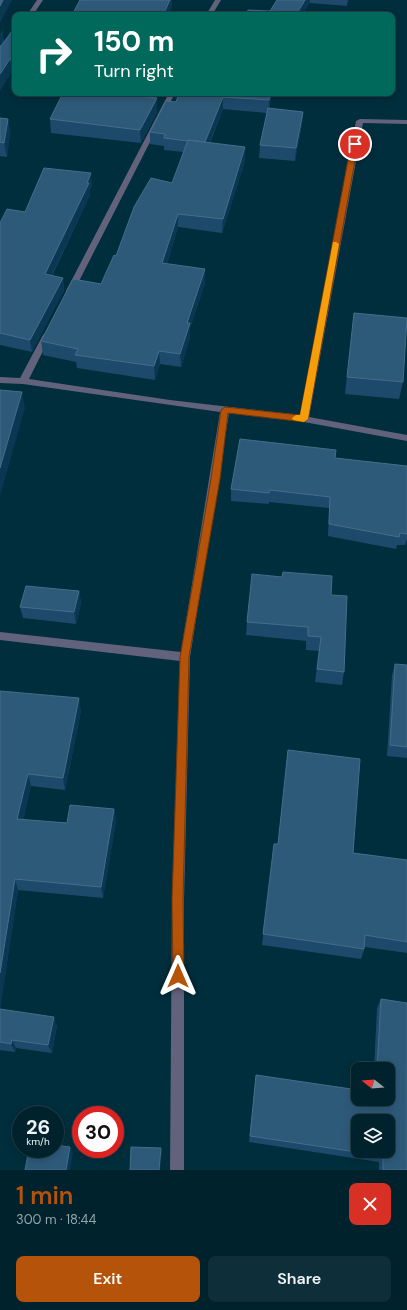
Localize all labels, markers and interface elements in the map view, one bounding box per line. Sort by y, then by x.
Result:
text: 150 m [94,23,174,60]
icon: right [28,28,80,80]
text: Turn right [94,59,174,83]
pin [338,127,372,161]
icon: arrive [344,133,366,155]
position arrow [157,955,199,997]
north arrow [351,1062,395,1106]
map controls [351,1062,395,1158]
speed limit sign: 30 [72,1106,124,1158]
text: 26 [26,1114,50,1140]
button: layers [351,1114,395,1158]
text: km/h [26,1135,50,1148]
text: 1 min [16,1180,73,1211]
button: close [349,1183,391,1225]
text: 300 m · 18:44 [16,1211,96,1228]
button: Exit [16,1256,200,1302]
button: Share [208,1256,391,1302]

